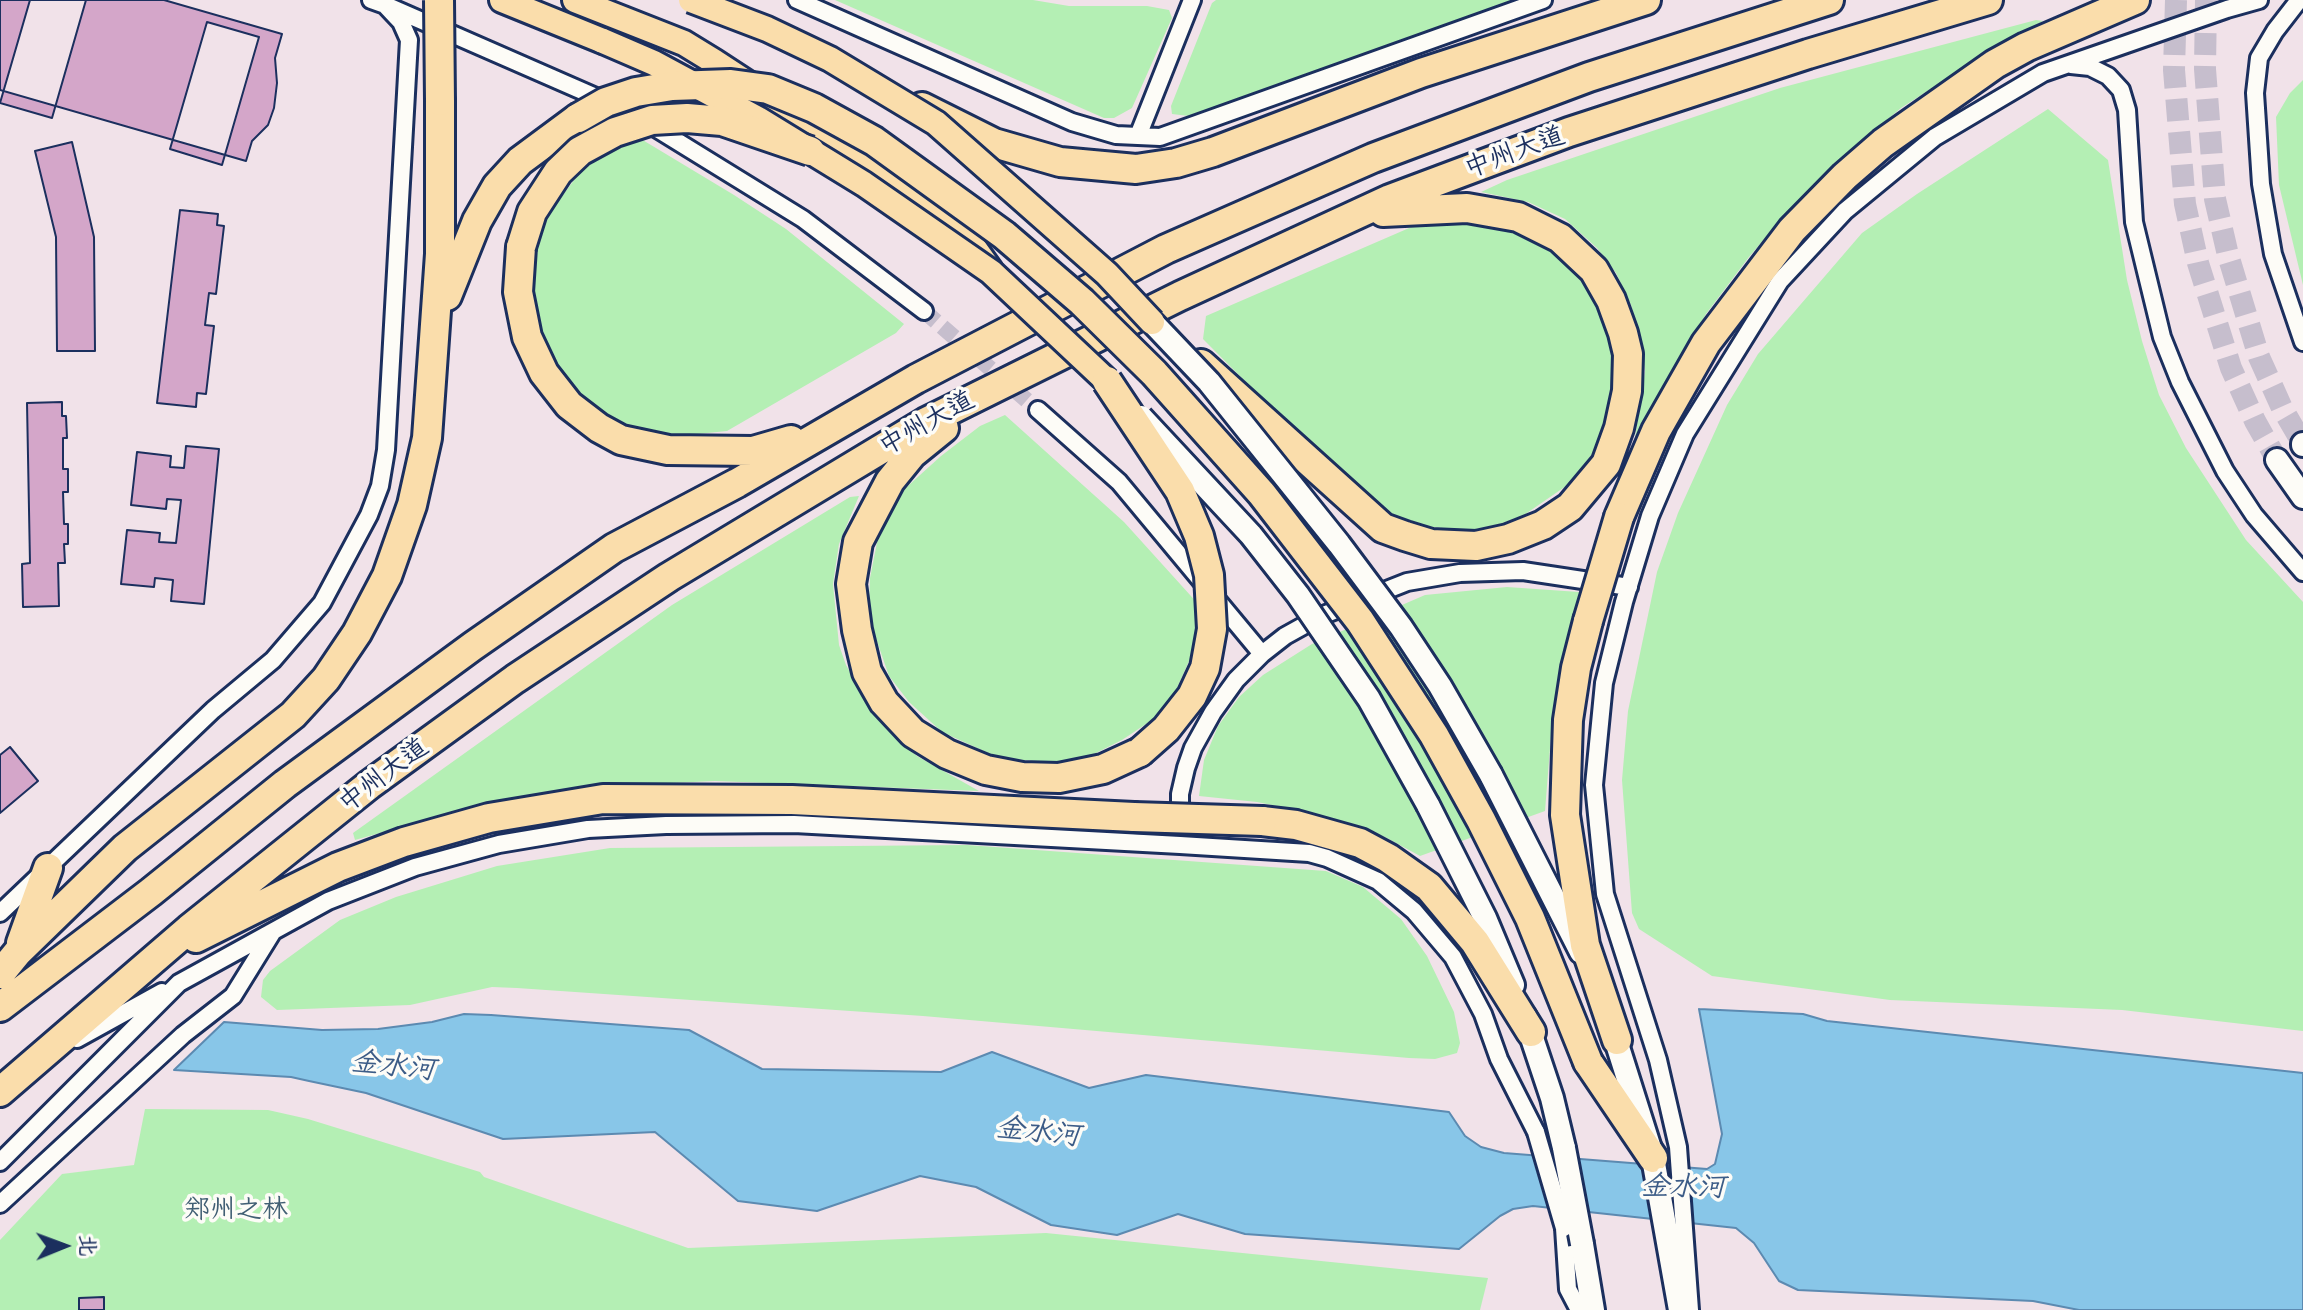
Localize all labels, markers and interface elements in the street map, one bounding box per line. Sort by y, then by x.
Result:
street label: 中州大道 [1461,121,1569,185]
street label: 中州大道 [874,385,980,463]
street label: 中州大道 [333,732,435,820]
water label: 金水河 [349,1046,437,1088]
water label: 金水河 [994,1112,1082,1154]
water label: 金水河 [1641,1170,1725,1206]
park label: 郑州之林 [184,1194,288,1226]
north arrow [24,1206,104,1286]
text: 北 [75,1234,102,1257]

